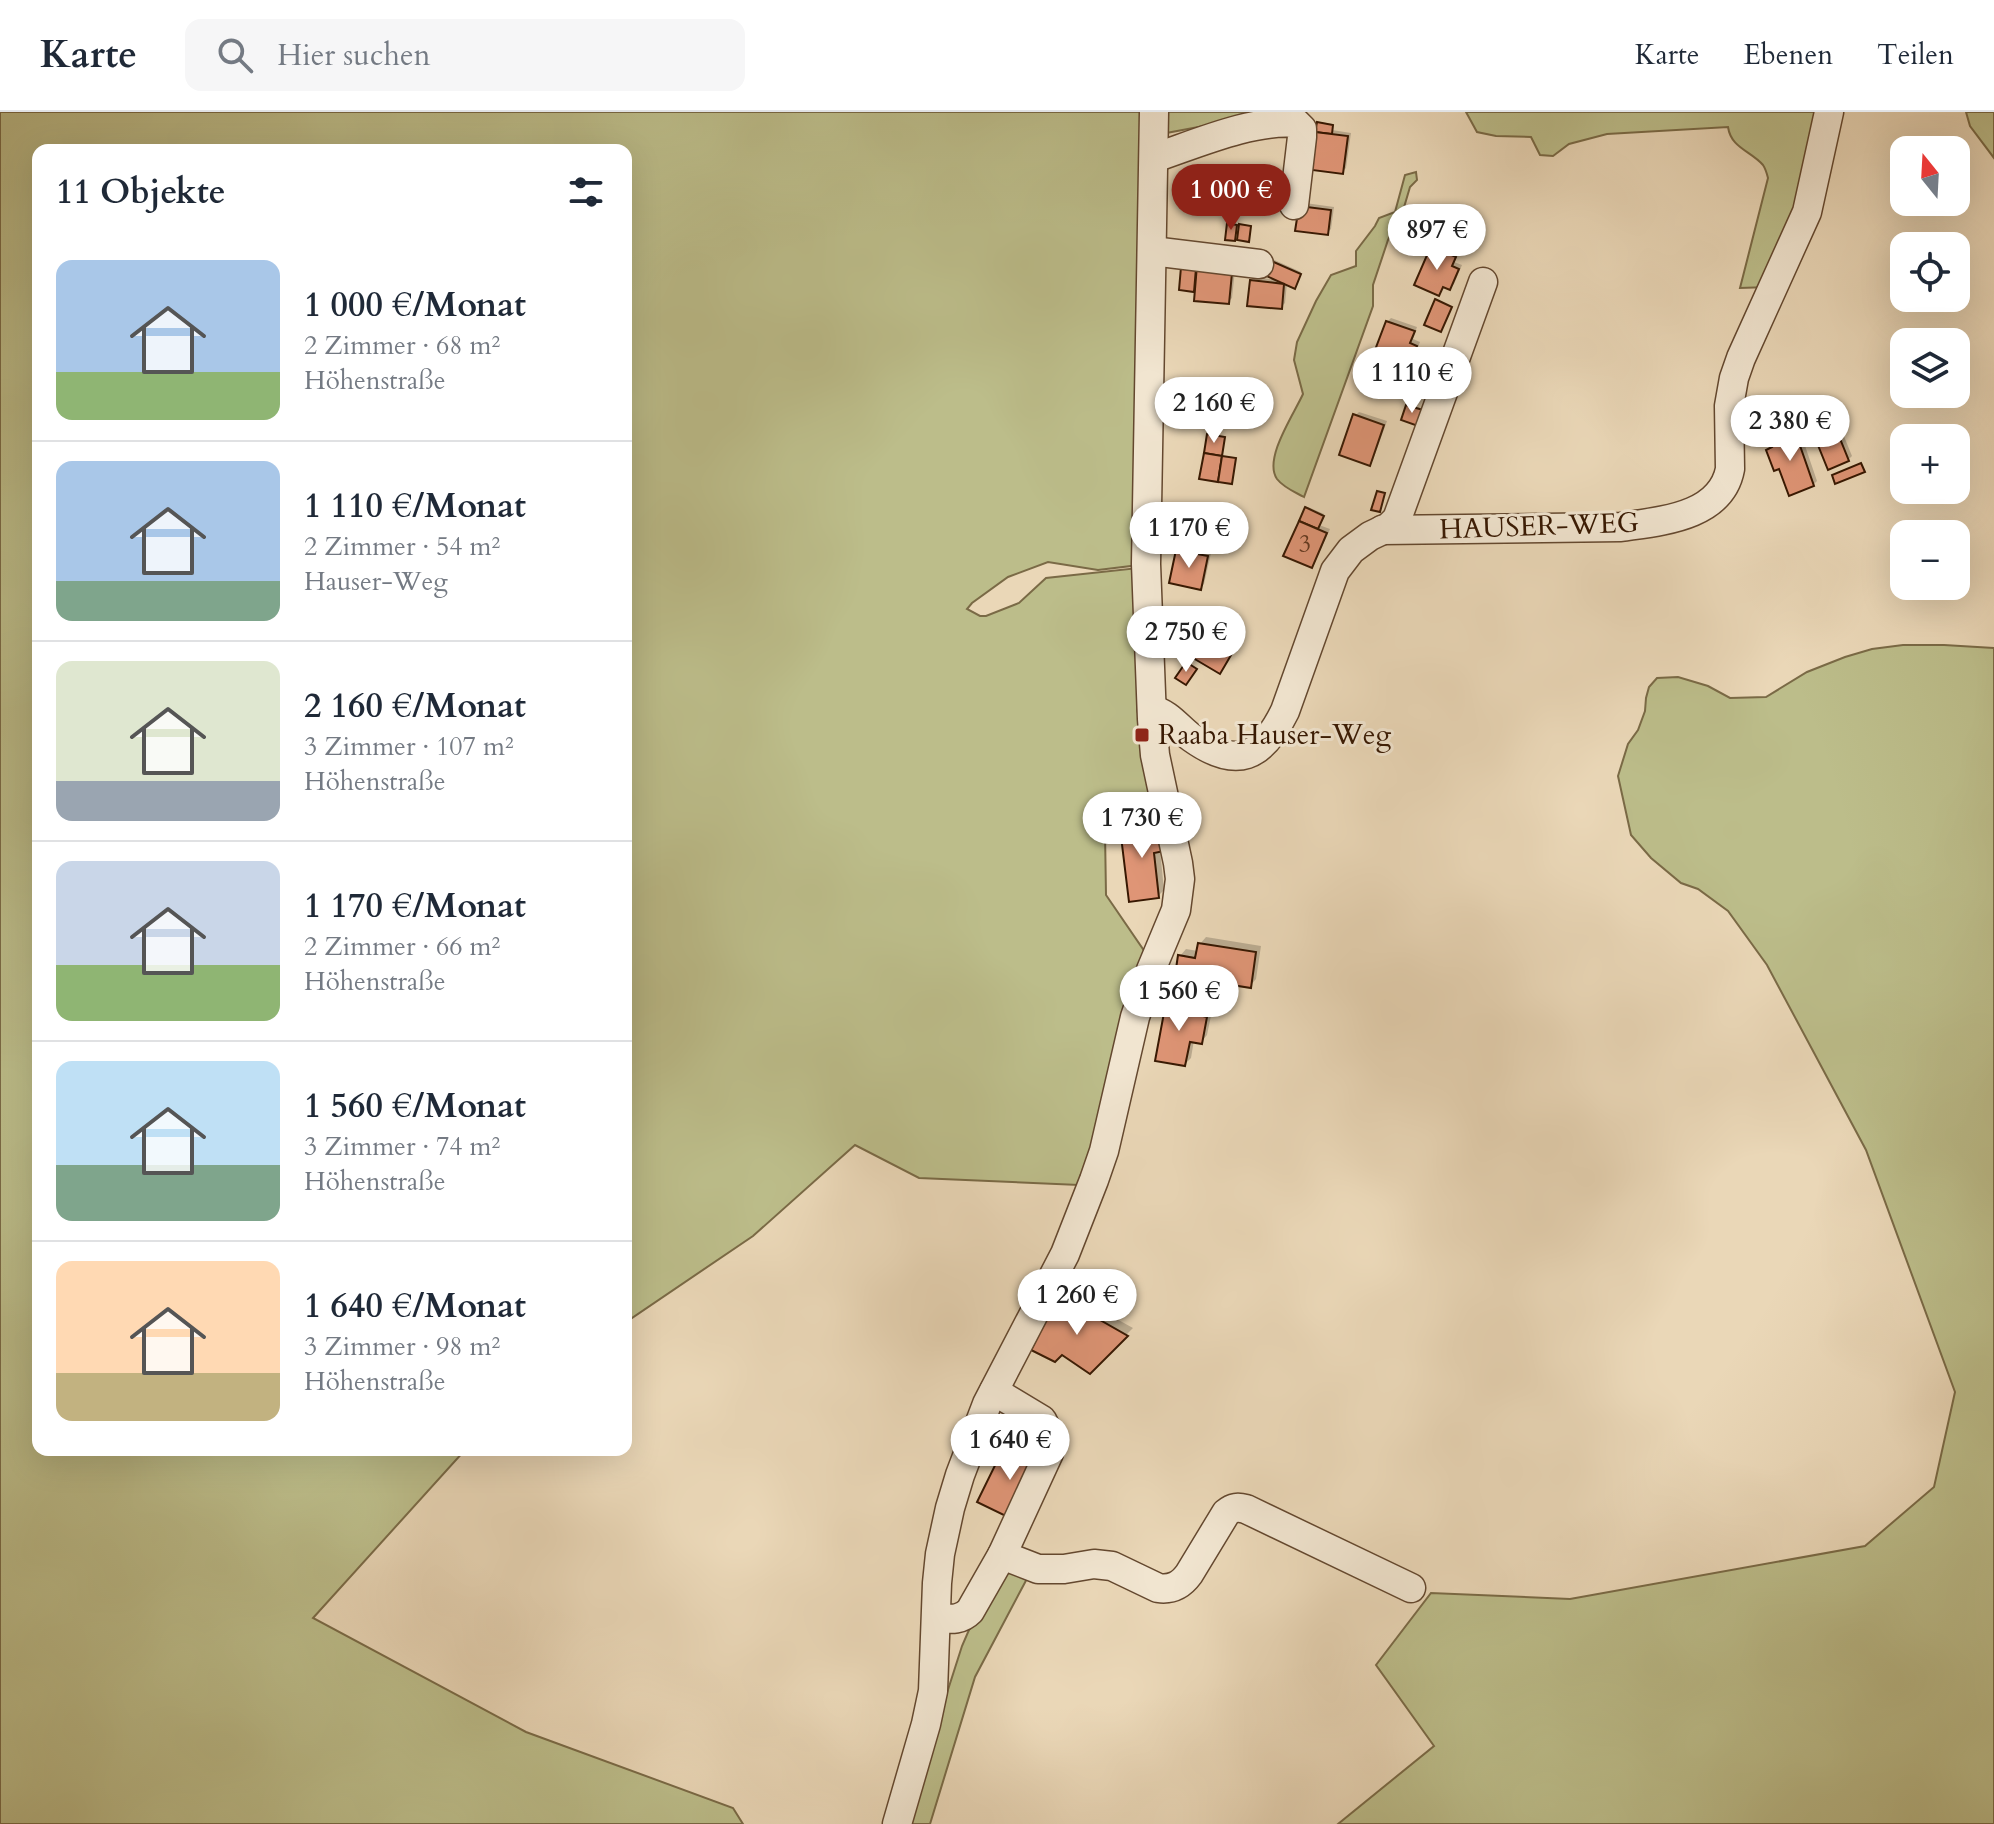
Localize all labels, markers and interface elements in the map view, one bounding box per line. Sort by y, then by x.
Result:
search box [185,19,745,91]
text: Karte [40,29,137,81]
icon: search [213,33,257,77]
text: Hier suchen [277,35,431,76]
text: Karte [1635,36,1700,74]
text: Ebenen [1744,36,1833,74]
text: Teilen [1877,36,1954,74]
north arrow [1890,136,1970,216]
map controls [1890,136,1970,600]
pin: 1 000 € [1157,164,1305,232]
text: 11 Objekte [56,169,226,215]
icon: filters [564,170,608,214]
text: 1 000 € [1190,172,1272,207]
pin: 897 € [1381,204,1493,272]
text: 897 € [1406,212,1468,247]
button: locate [1890,232,1970,312]
text: 1 000 €/Monat [304,282,526,328]
icon: home [120,292,216,388]
text: 2 Zimmer · 68 m² [304,328,500,363]
button: layers [1890,328,1970,408]
pin: 1 110 € [1338,347,1486,415]
text: 1 110 € [1371,355,1453,390]
text: Höhenstraße [304,363,446,398]
pin: 2 160 € [1140,377,1288,445]
text: 2 160 € [1173,385,1255,420]
pin: 2 380 € [1716,395,1864,463]
text: 2 380 € [1749,403,1831,438]
button: + [1890,424,1970,504]
text: 1 110 €/Monat [304,483,526,529]
icon: home [120,493,216,589]
pin: 1 170 € [1115,502,1263,570]
street label: HAUSER-WEG [1439,504,1639,548]
text: 1 170 € [1148,510,1230,545]
button: − [1890,520,1970,600]
house number: 3 [1299,528,1311,561]
text: 2 Zimmer · 54 m² [304,529,500,564]
text: Hauser-Weg [304,564,448,599]
pin: 2 750 € [1112,606,1260,674]
text: 2 750 € [1145,614,1227,649]
text: 2 160 €/Monat [304,683,526,729]
icon: home [120,693,216,789]
place label: Raaba Hauser-Weg [1158,716,1392,754]
marker: Raaba Hauser-Weg [1133,726,1151,744]
text: 3 Zimmer · 107 m² [304,729,514,764]
text: Höhenstraße [304,764,446,799]
pin: 1 730 € [1068,792,1216,860]
text: 1 730 € [1101,800,1183,835]
text: 1 170 €/Monat [304,883,526,929]
icon: home [120,893,216,989]
text: 2 Zimmer · 66 m² [304,929,500,964]
text: Höhenstraße [304,964,446,999]
pin: 1 560 € [1105,965,1253,1033]
text: 1 560 € [1138,973,1220,1008]
text: 1 560 €/Monat [304,1083,526,1129]
icon: home [120,1093,216,1189]
text: 3 Zimmer · 74 m² [304,1129,500,1164]
text: Höhenstraße [304,1164,446,1199]
pin: 1 260 € [1003,1269,1151,1337]
text: 1 260 € [1036,1277,1118,1312]
text: 1 640 €/Monat [304,1283,526,1329]
icon: home [120,1293,216,1389]
text: 3 Zimmer · 98 m² [304,1329,500,1364]
text: Höhenstraße [304,1364,446,1399]
pin: 1 640 € [936,1414,1084,1482]
text: 1 640 € [969,1422,1051,1457]

